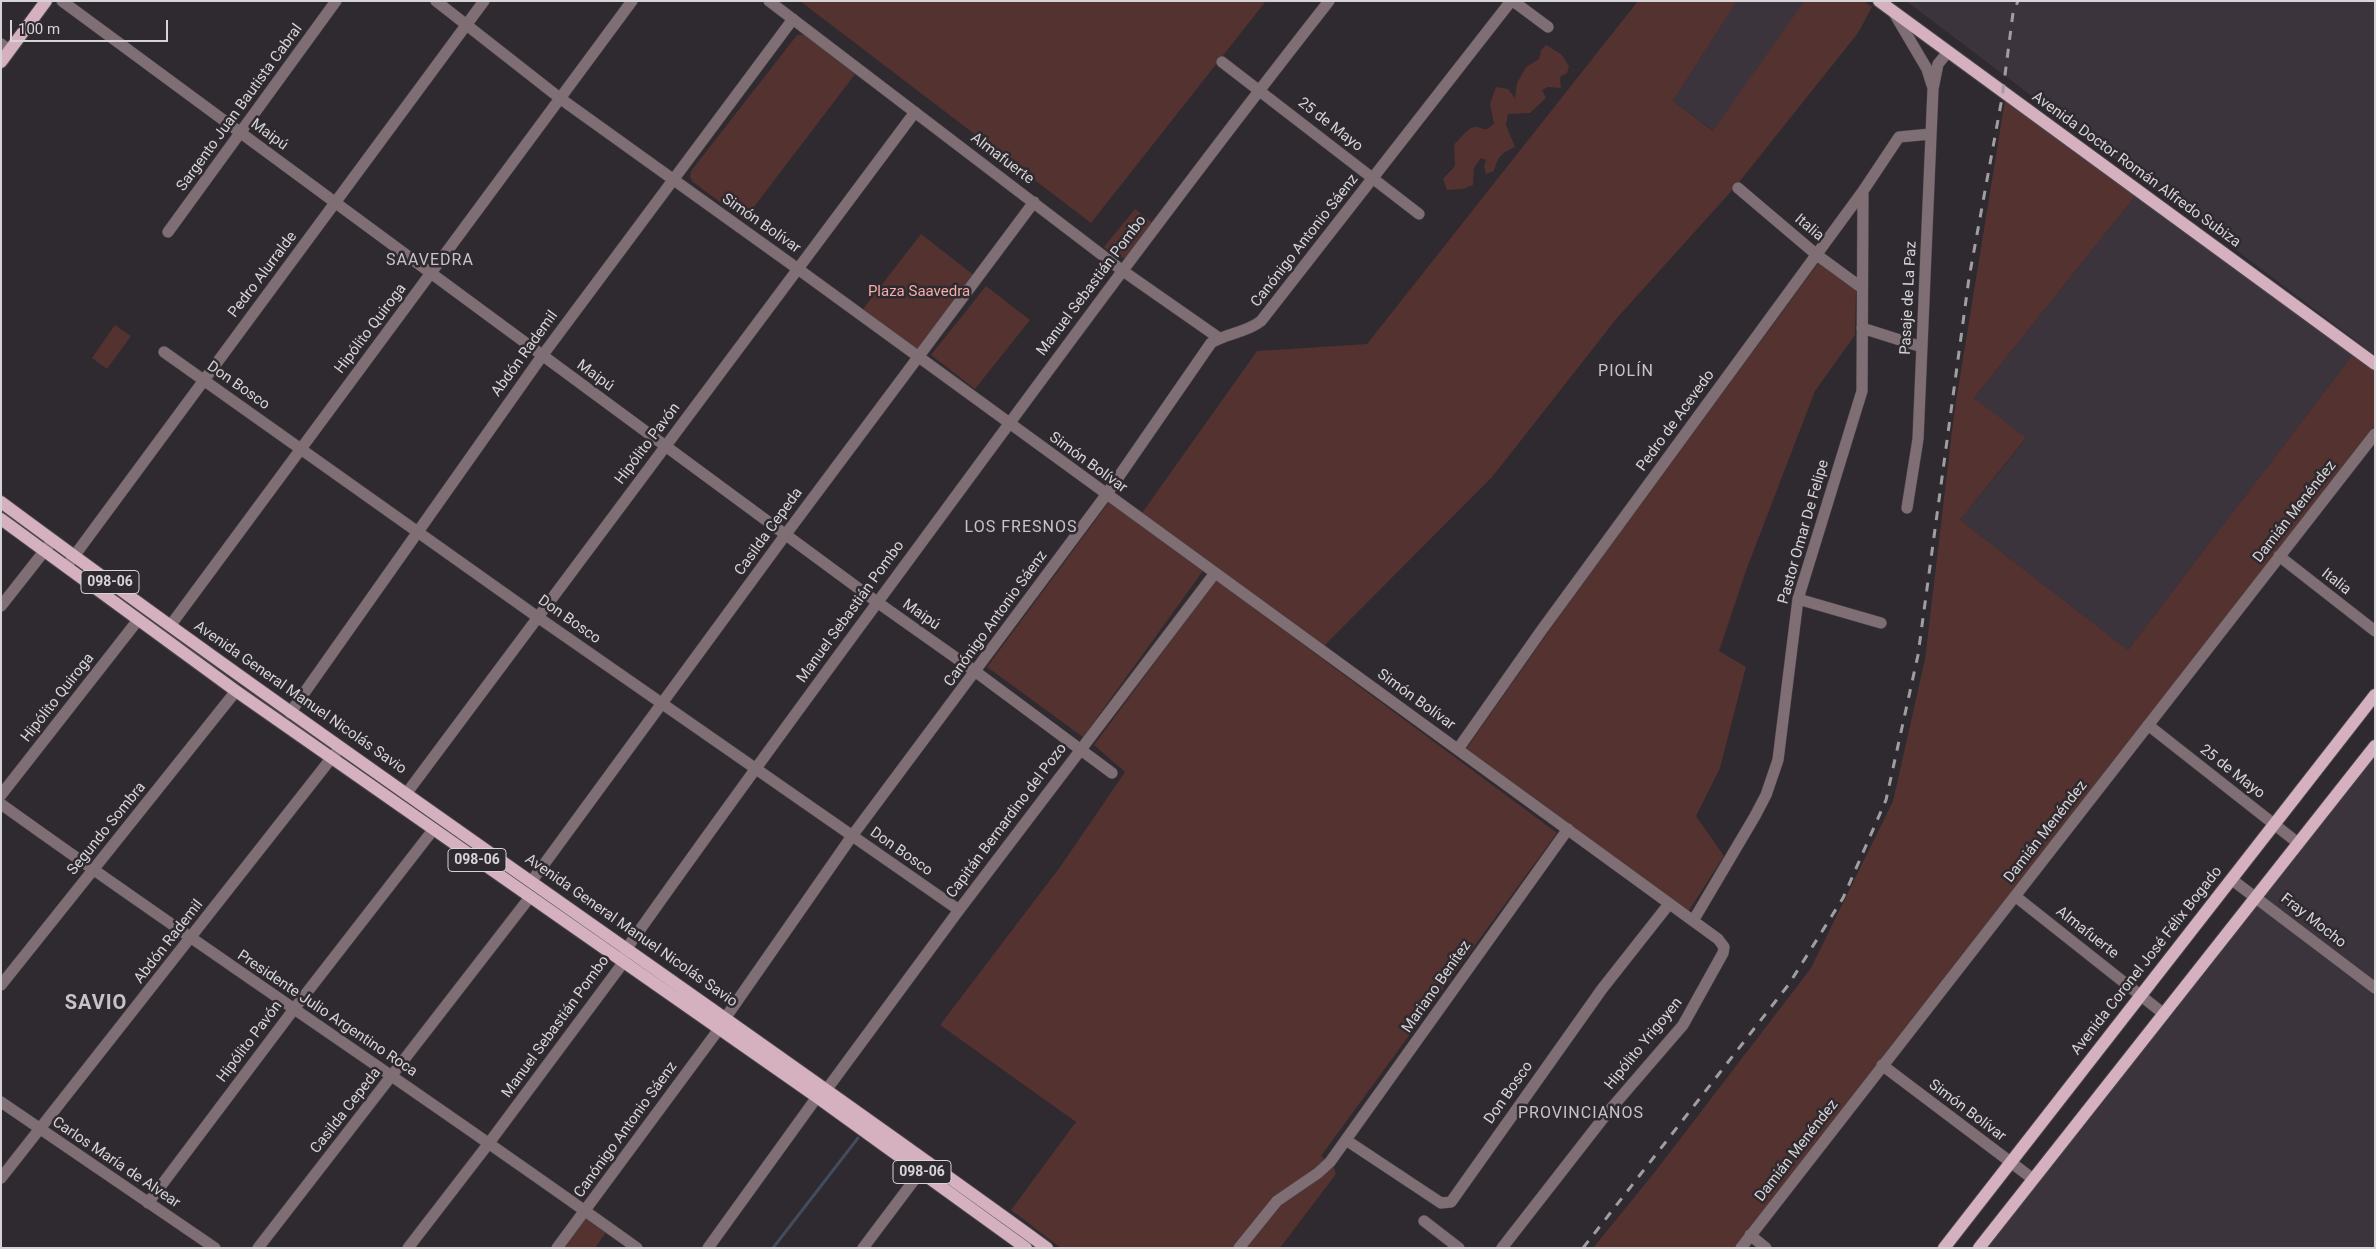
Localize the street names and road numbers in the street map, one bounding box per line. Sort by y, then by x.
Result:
street label: Sargento Juan Bautista Cabral [173,21,307,195]
street label: Avenida Doctor Román Alfredo Subiza [2028,88,2244,252]
street label: 25 de Mayo [1294,94,1366,156]
street label: Maipú [247,115,291,155]
street label: Almafuerte [967,129,1037,189]
street label: Canónigo Antonio Sáenz [1248,171,1362,311]
street label: Simón Bolívar [718,190,804,258]
street label: Italia [1791,211,1827,245]
street label: Manuel Sebastián Pombo [1033,212,1151,360]
street label: Pedro Alurralde [225,229,301,321]
street label: Pasaje de La Paz [1897,241,1921,355]
street label: Hipólito Quiroga [331,280,411,378]
street label: Abdón Rademil [488,308,562,400]
street label: Maipú [573,356,617,396]
street label: Don Bosco [203,358,273,414]
street label: Pedro de Acevedo [1633,367,1719,475]
street label: Hipólito Pavón [612,400,684,488]
street label: Simón Bolívar [1046,429,1130,497]
street label: Damián Menéndez [2250,457,2340,567]
street label: Pastor Omar De Felipe [1775,458,1833,606]
street label: Casilda Cepeda [731,485,807,579]
street label: Manuel Sebastián Pombo [793,538,909,686]
street label: Canónigo Antonio Sáenz [941,547,1051,691]
street label: Italia [2318,565,2354,599]
road number: 098-06 [81,570,139,594]
street label: Don Bosco [534,592,604,648]
street label: Maipú [899,596,943,634]
street label: Avenida General Manuel Nicolás Savio [190,617,410,779]
street label: Hipólito Quiroga [18,650,98,746]
street label: Simón Bolívar [1374,666,1458,734]
street label: Capitán Bernardino del Pozo [943,740,1071,902]
street label: 25 de Mayo [2196,741,2268,803]
street label: Damián Menéndez [2001,777,2091,887]
street label: Segundo Sombra [64,779,150,879]
street label: Don Bosco [866,824,936,880]
road number: 098-06 [448,848,506,872]
street label: Avenida General Manuel Nicolás Savio [521,850,741,1012]
street label: Avenida Coronel José Félix Bogado [2068,863,2226,1059]
street label: Fray Mocho [2277,890,2349,952]
street label: Abdón Rademil [131,896,207,988]
street label: Almafuerte [2052,903,2122,963]
street label: Mariano Benítez [1399,937,1475,1037]
street label: Presidente Julio Argentino Roca [233,947,421,1081]
street label: Manuel Sebastián Pombo [498,953,614,1101]
street label: Hipólito Yrigoyen [1601,994,1687,1094]
street label: Hipólito Pavón [214,998,286,1086]
street label: Canónigo Antonio Sáenz [571,1058,681,1202]
street label: Don Bosco [1481,1058,1537,1128]
street label: Casilda Cepeda [307,1064,385,1158]
street label: Simón Bolívar [1925,1076,2009,1146]
street label: Damián Menéndez [1752,1096,1842,1206]
street label: Carlos María de Alvear [49,1113,183,1213]
road number: 098-06 [893,1160,951,1184]

